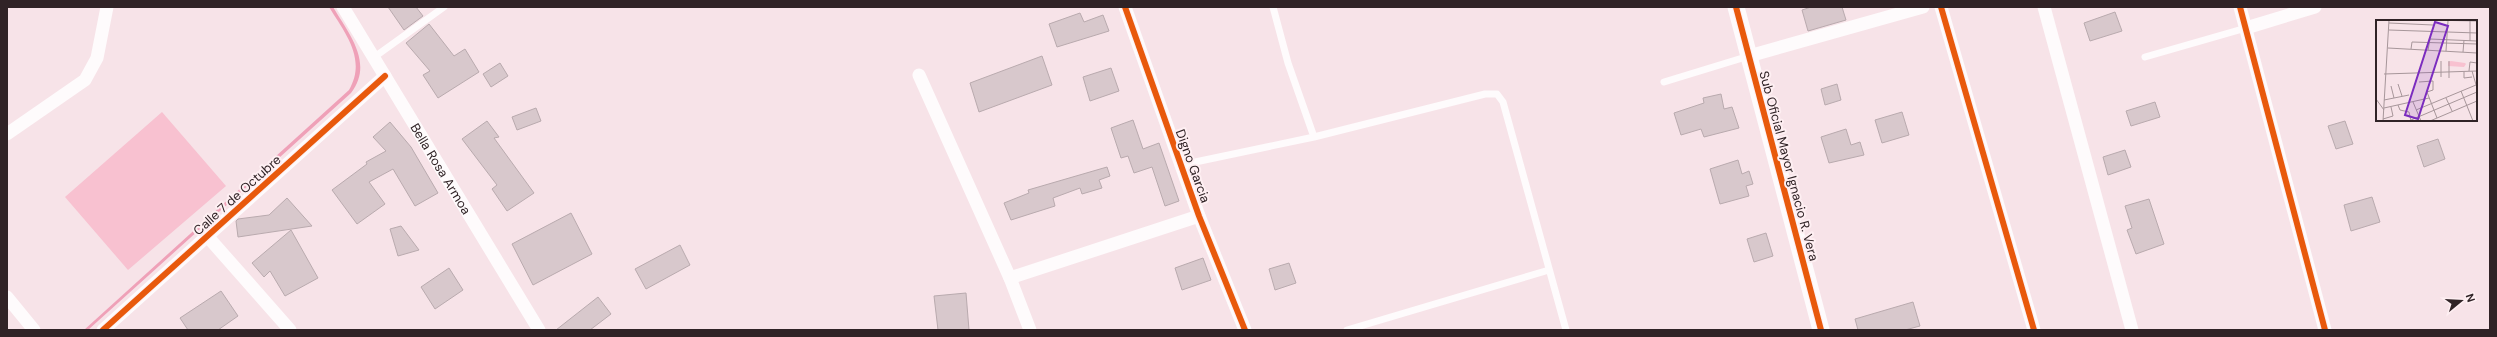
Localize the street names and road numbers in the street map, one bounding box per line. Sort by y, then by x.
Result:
street label: Sub Oficial Mayor Ignacio R. Vera [1755,69,1823,263]
street label: Bella Rosa Armoa [407,120,475,217]
street label: Digno Garcia [1172,127,1214,205]
street label: Calle 7 de Octubre [190,151,284,239]

